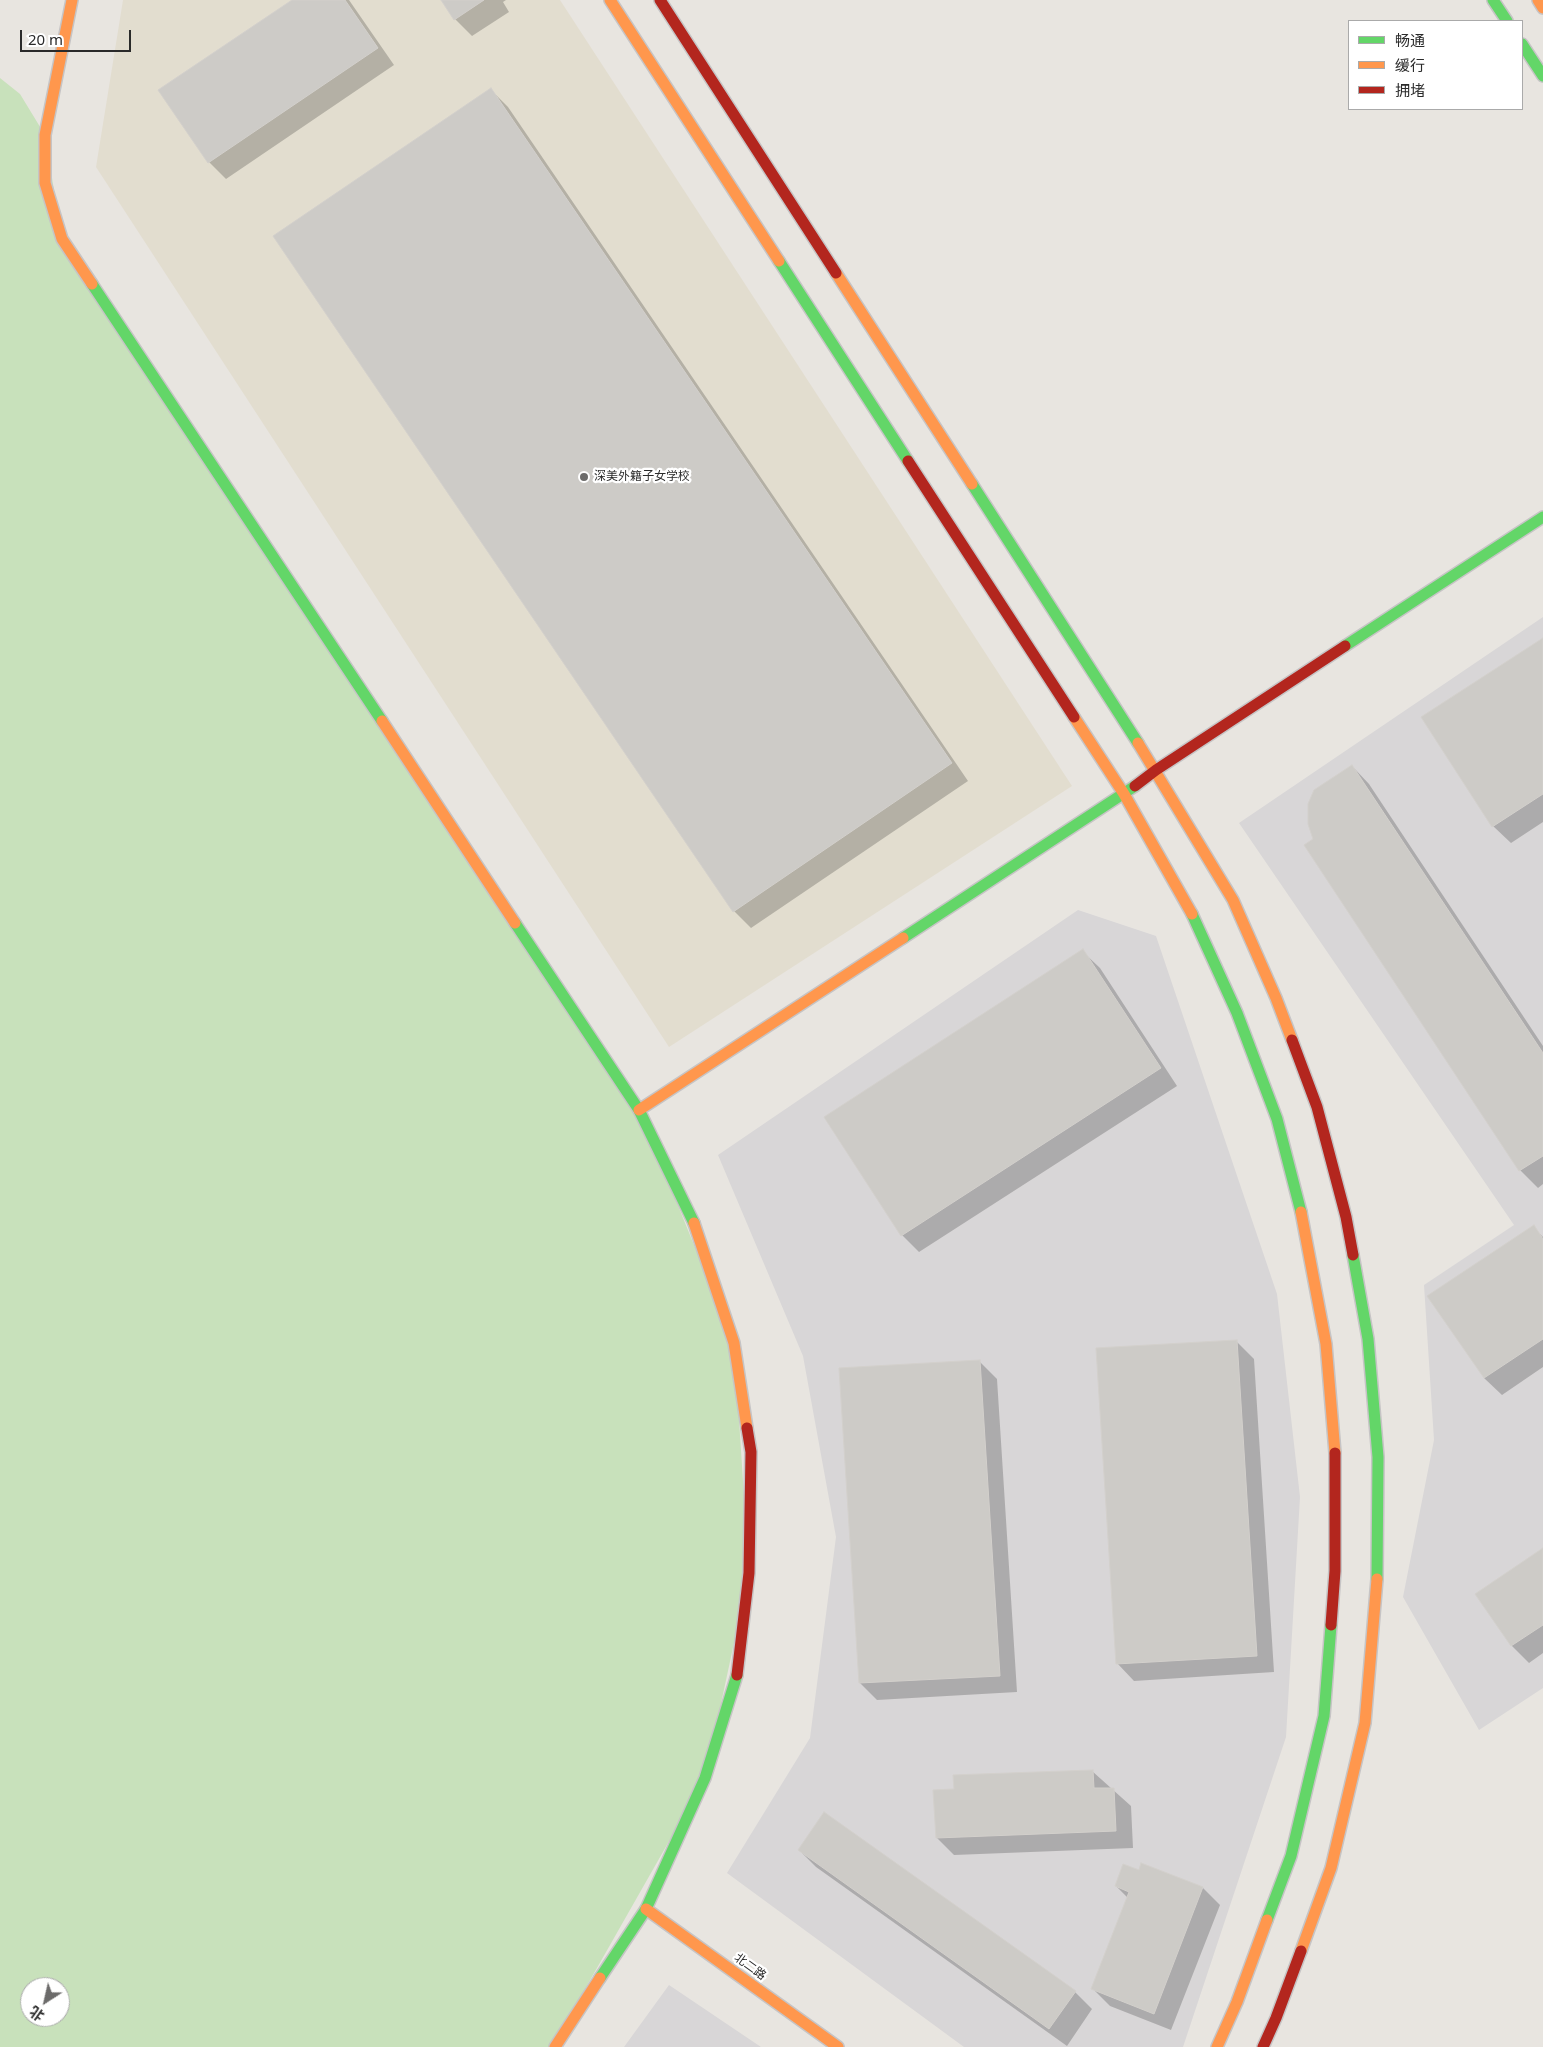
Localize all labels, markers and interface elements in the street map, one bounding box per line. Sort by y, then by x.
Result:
scale bar [22,20,134,52]
legend [1348,20,1523,110]
text: 20 m [28,29,63,49]
text: 畅通 [1395,30,1425,50]
text: 缓行 [1395,55,1425,75]
text: 拥堵 [1395,80,1425,100]
place label: 深美外籍子女学校 [594,470,690,484]
marker: 深美外籍子女学校 [578,471,590,483]
street label: 北二路 [731,1951,769,1983]
north arrow [20,1977,70,2027]
text: 北 [26,2002,48,2026]

